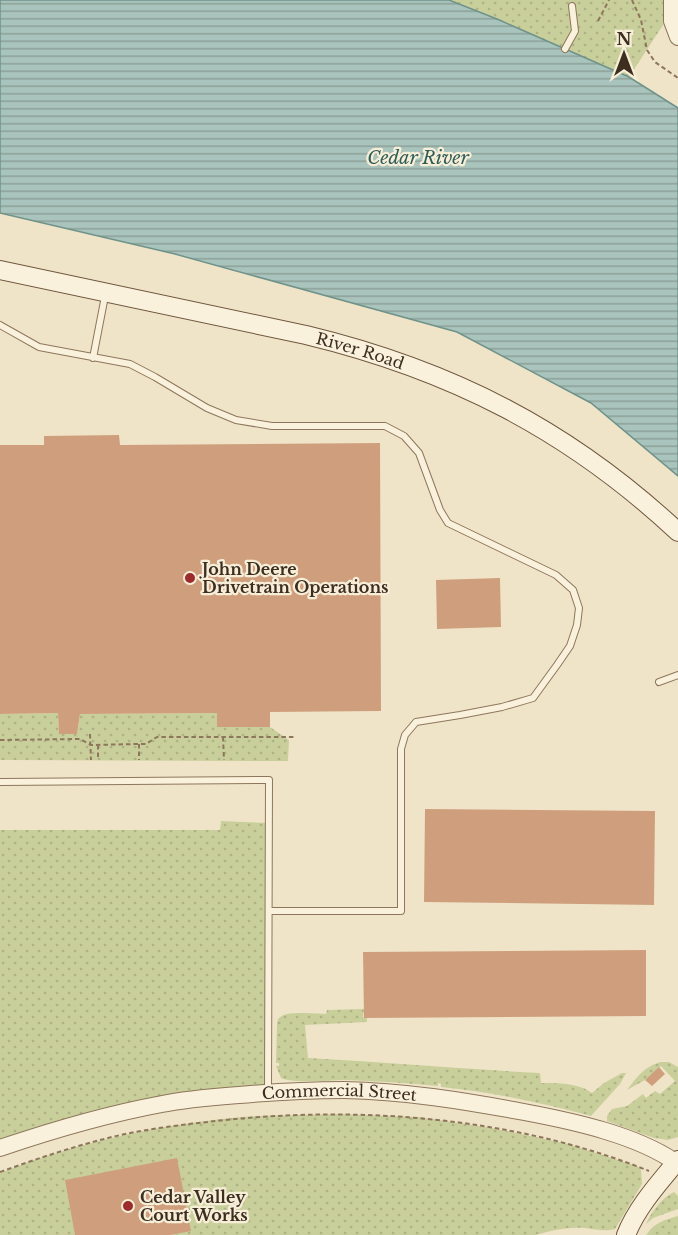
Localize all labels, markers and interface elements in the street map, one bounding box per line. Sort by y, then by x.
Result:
north arrow [594,24,654,84]
text: N [616,29,632,49]
water label: Cedar River [367,147,470,169]
street label: River Road [314,328,407,373]
place label: John Deere Drivetrain Operations [199,559,389,597]
marker: John Deere Drivetrain Operations [183,571,197,585]
street label: Commercial Street [261,1080,418,1105]
place label: Cedar Valley Court Works [140,1187,248,1225]
marker: Cedar Valley Court Works [121,1199,135,1213]

